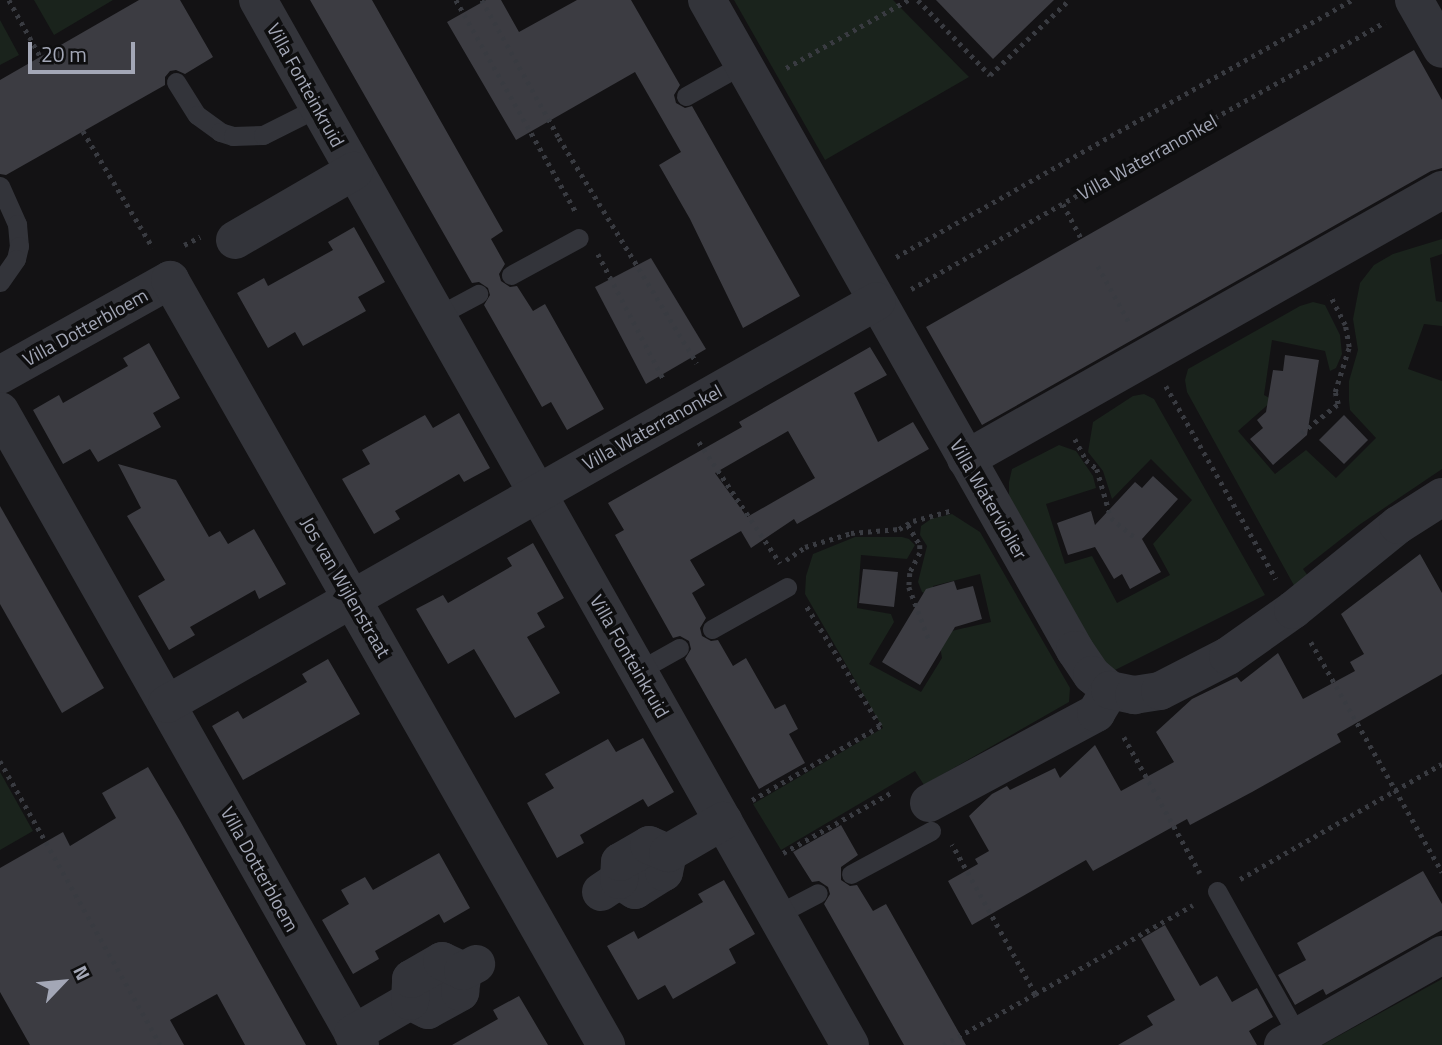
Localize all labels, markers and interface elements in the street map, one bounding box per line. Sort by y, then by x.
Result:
street label: Villa Fonteinkruid [263,19,349,151]
scale bar [32,28,138,72]
text: 20 m [41,38,87,70]
street label: Villa Waterranonkel [1073,109,1221,205]
street label: Villa Dotterbloem [19,283,151,371]
street label: Villa Waterranonkel [578,379,726,475]
street label: Villa Waterviolier [945,435,1033,563]
street label: Jos van Wijlenstraat [297,513,395,661]
street label: Villa Fonteinkruid [586,590,674,722]
street label: Villa Dotterbloem [216,803,304,935]
north arrow [28,947,98,1017]
text: N [66,960,98,985]

